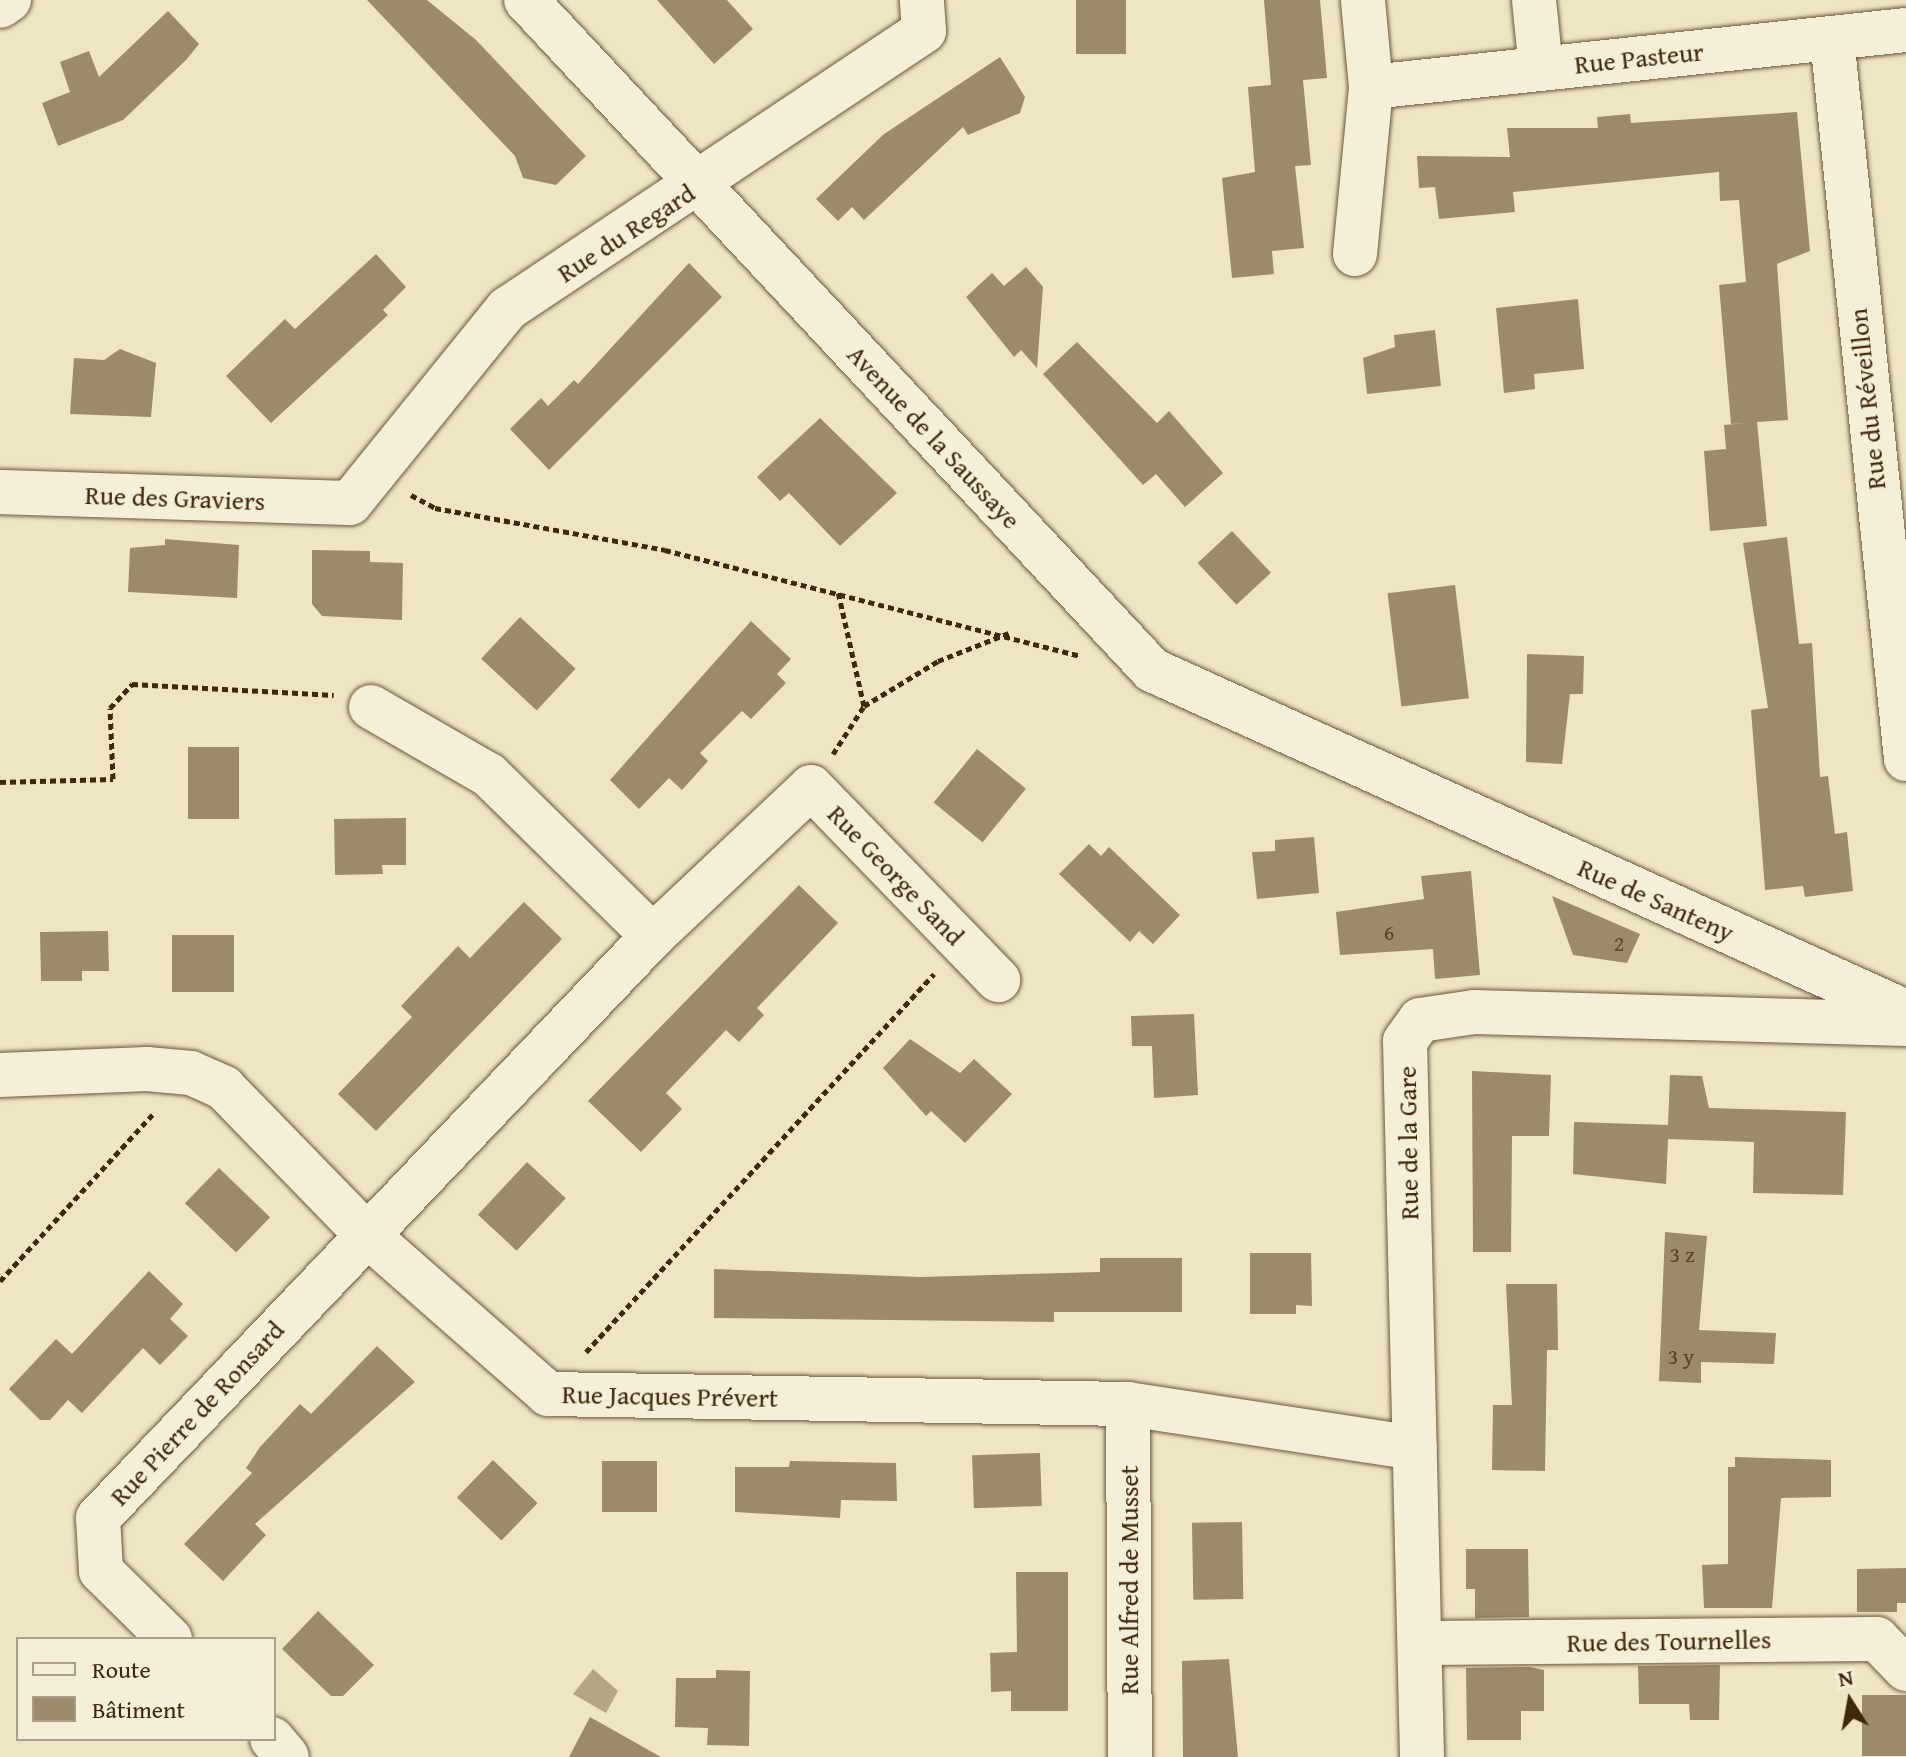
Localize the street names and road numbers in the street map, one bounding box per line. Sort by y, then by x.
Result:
street label: Rue Pasteur [1573,36,1705,80]
street label: Rue du Regard [552,177,700,289]
street label: Rue du Réveillon [1842,307,1892,491]
street label: Avenue de la Saussaye [841,339,1027,535]
street label: Rue des Graviers [84,479,266,517]
street label: Rue George Sand [821,798,971,952]
street label: Rue de Santeny [1573,852,1739,948]
street label: Rue de la Gare [1391,1066,1425,1220]
street label: Rue Pierre de Ronsard [103,1314,291,1512]
street label: Rue Jacques Prévert [562,1379,778,1413]
street label: Rue Alfred de Musset [1113,1465,1145,1695]
street label: Rue des Tournelles [1566,1624,1772,1658]

